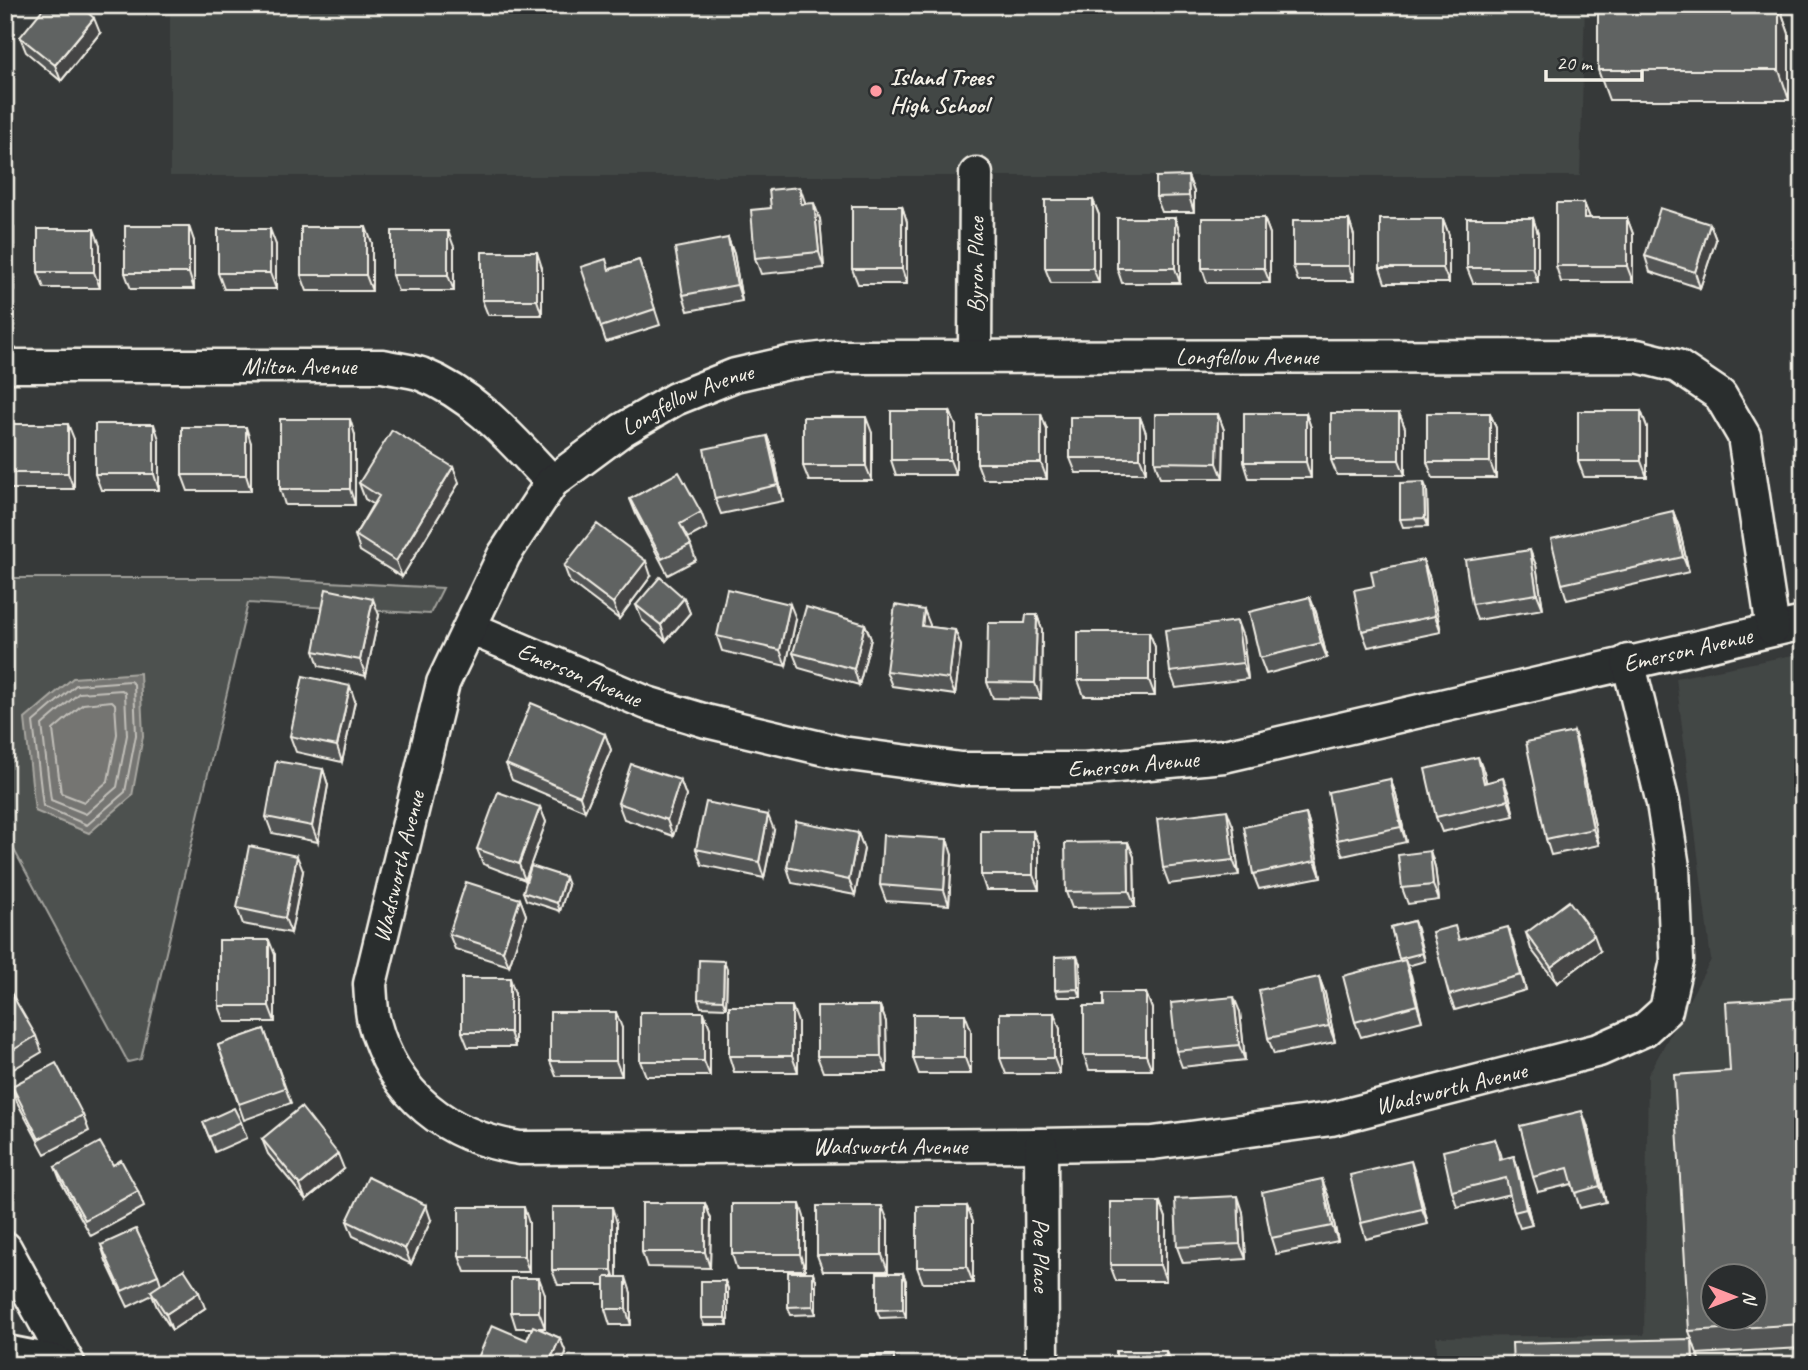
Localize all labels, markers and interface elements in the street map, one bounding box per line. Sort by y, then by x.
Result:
scale bar [1546,38,1642,82]
text: 20 m [1556,50,1594,76]
place label: Island Trees High School [890,62,995,120]
marker: Island Trees High School [868,83,884,99]
street label: Byron Place [960,215,991,313]
street label: Longfellow Avenue [1175,341,1321,372]
street label: Milton Avenue [242,351,358,381]
street label: Longfellow Avenue [615,356,758,442]
street label: Emerson Avenue [1620,620,1757,679]
street label: Emerson Avenue [513,635,648,715]
street label: Emerson Avenue [1068,743,1202,784]
street label: Wadsworth Avenue [366,786,432,945]
street label: Wadsworth Avenue [1372,1054,1532,1121]
street label: Wadsworth Avenue [813,1131,970,1161]
street label: Poe Place [1026,1218,1057,1294]
north arrow [1700,1262,1770,1332]
text: N [1738,1291,1762,1306]

